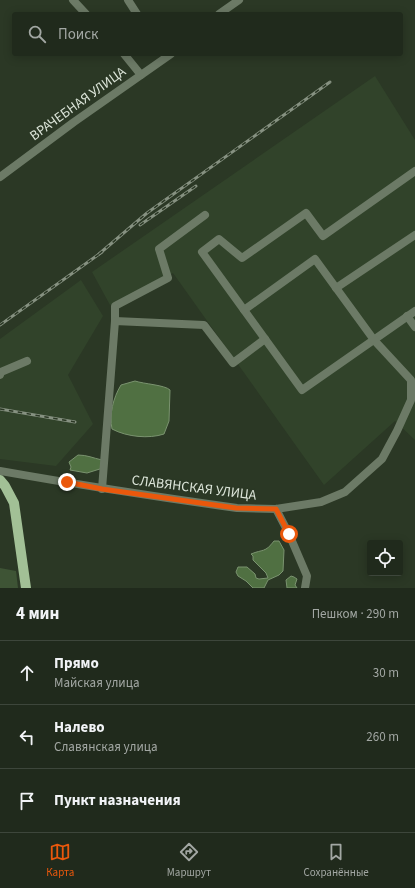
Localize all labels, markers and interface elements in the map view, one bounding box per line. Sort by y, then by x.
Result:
search box [12,12,403,56]
icon: search [26,23,48,45]
text: Поиск [58,24,99,45]
street label: ВРАЧЕБНАЯ УЛИЦА [26,62,130,146]
street label: СЛАВЯНСКАЯ УЛИЦА [130,470,258,506]
route end [58,473,76,491]
route start [280,525,298,543]
map controls [367,540,403,576]
button: locate [367,540,403,576]
text: 4 мин [16,602,59,626]
text: Пешком · 290 m [312,605,399,623]
text: Прямо [54,653,99,674]
icon: ahead [16,662,38,684]
text: 30 m [373,664,399,682]
text: Майская улица [54,674,140,692]
text: Налево [54,717,105,738]
icon: left [16,726,38,748]
text: 260 m [366,728,399,746]
text: Славянская улица [54,738,158,756]
icon: arrive [16,790,38,812]
text: Пункт назначения [54,790,181,811]
tab: Карта [46,841,74,880]
tab: Маршрут [167,841,211,880]
tab: Сохранённые [303,841,369,880]

